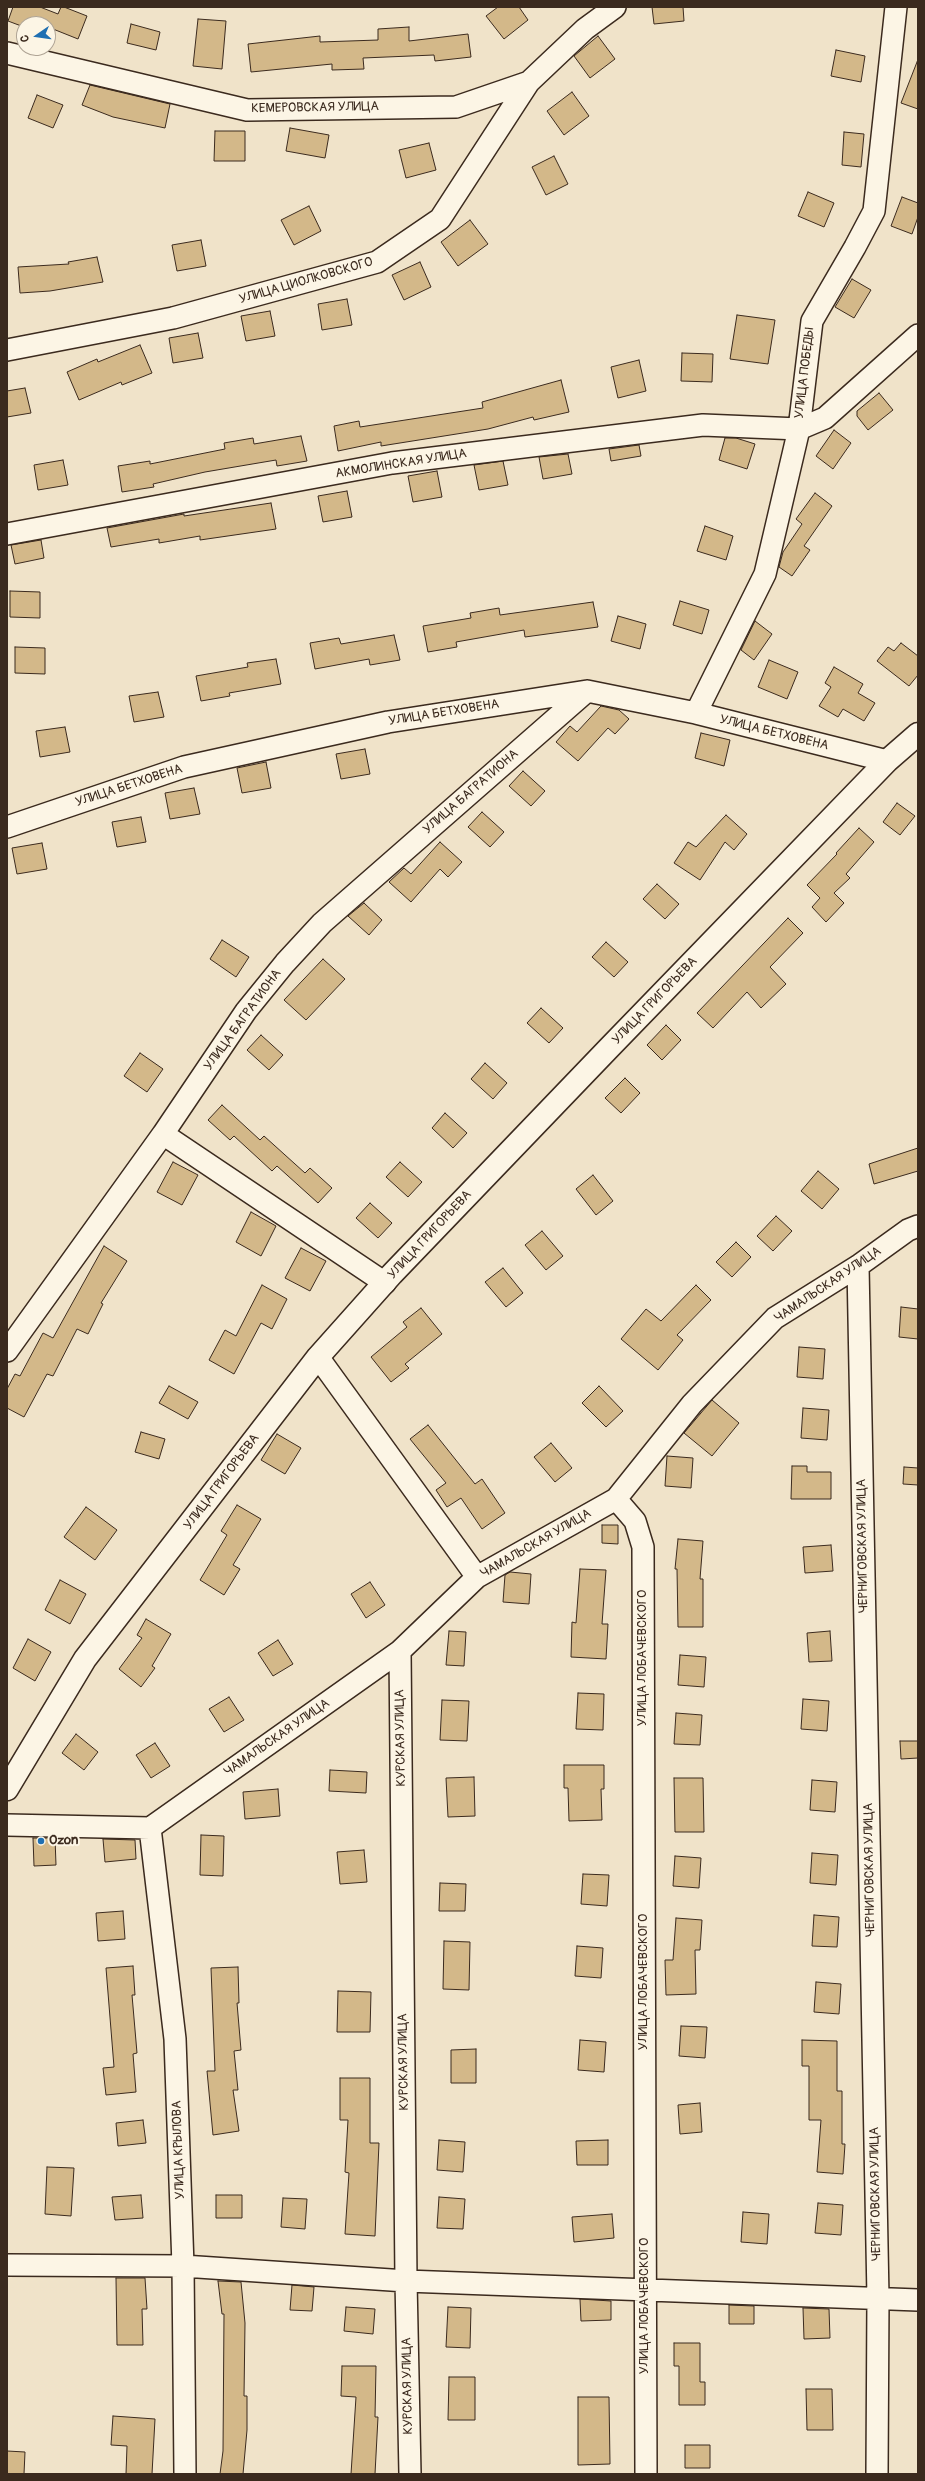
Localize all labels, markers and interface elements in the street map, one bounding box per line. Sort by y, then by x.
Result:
north arrow [16,16,56,56]
text: С [18,34,32,43]
street label: КЕМЕРОВСКАЯ УЛИЦА [251,99,379,117]
street label: УЛИЦА ЦИОЛКОВСКОГО [237,254,375,308]
street label: УЛИЦА ПОБЕДЫ [792,327,818,419]
street label: АКМОЛИНСКАЯ УЛИЦА [334,446,468,482]
street label: УЛИЦА БЕТХОВЕНА [388,697,500,729]
street label: УЛИЦА БЕТХОВЕНА [718,712,830,754]
street label: УЛИЦА БАГРАТИОНА [420,746,522,838]
street label: УЛИЦА БЕТХОВЕНА [73,761,185,811]
street label: УЛИЦА ГРИГОРЬЕВА [609,954,701,1048]
street label: УЛИЦА БАГРАТИОНА [201,966,285,1074]
street label: УЛИЦА ГРИГОРЬЕВА [385,1187,475,1283]
street label: ЧАМАЛЬСКАЯ УЛИЦА [772,1244,884,1326]
street label: УЛИЦА ГРИГОРЬЕВА [181,1431,263,1533]
street label: ЧЕРНИГОВСКАЯ УЛИЦА [854,1479,872,1613]
street label: ЧАМАЛЬСКАЯ УЛИЦА [478,1506,594,1582]
street label: УЛИЦА ЛОБАЧЕВСКОГО [635,1590,651,1726]
street label: КУРСКАЯ УЛИЦА [392,1689,410,1787]
street label: ЧАМАЛЬСКАЯ УЛИЦА [221,1696,333,1780]
street label: ЧЕРНИГОВСКАЯ УЛИЦА [861,1803,879,1937]
place label: Ozon [49,1833,78,1849]
marker: Ozon [36,1836,46,1846]
street label: УЛИЦА ЛОБАЧЕВСКОГО [636,1914,652,2050]
street label: КУРСКАЯ УЛИЦА [395,2013,413,2111]
street label: УЛИЦА КРЫЛОВА [169,2100,189,2200]
street label: ЧЕРНИГОВСКАЯ УЛИЦА [867,2127,885,2261]
street label: УЛИЦА ЛОБАЧЕВСКОГО [637,2238,653,2374]
street label: КУРСКАЯ УЛИЦА [399,2337,417,2435]

